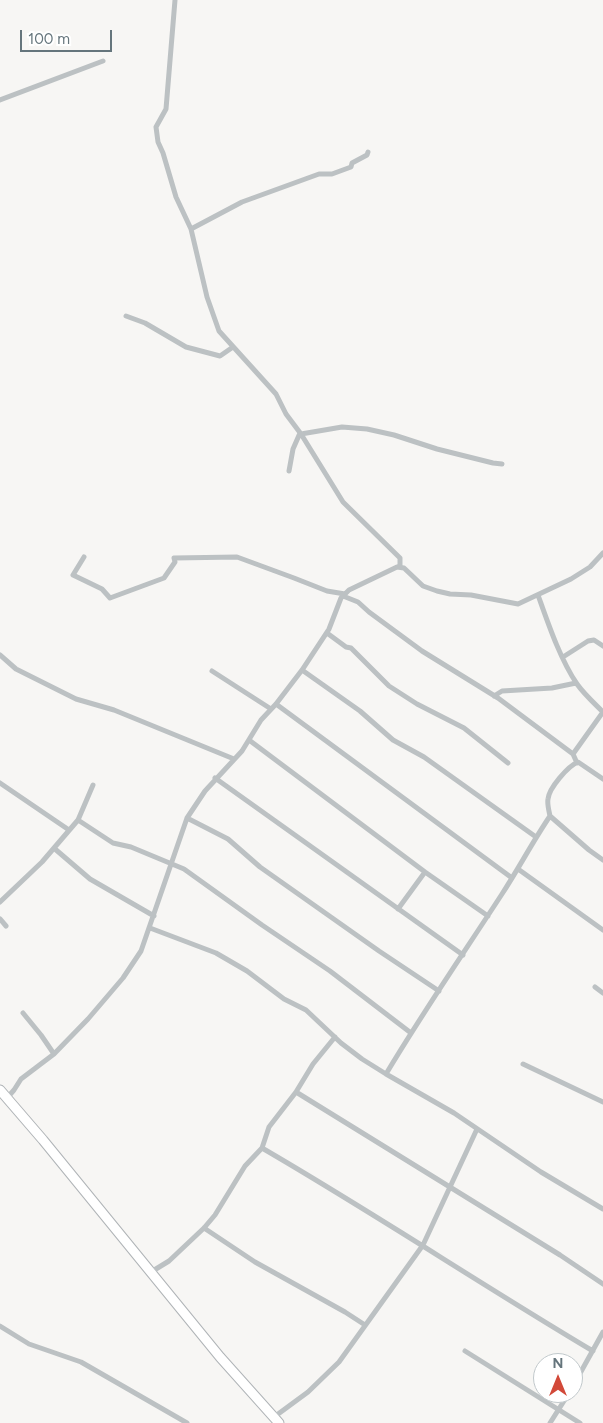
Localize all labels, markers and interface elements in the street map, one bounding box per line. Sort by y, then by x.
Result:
scale bar [22,20,115,52]
text: 100 m [28,30,70,48]
north arrow [533,1353,583,1403]
text: N [553,1355,563,1372]

